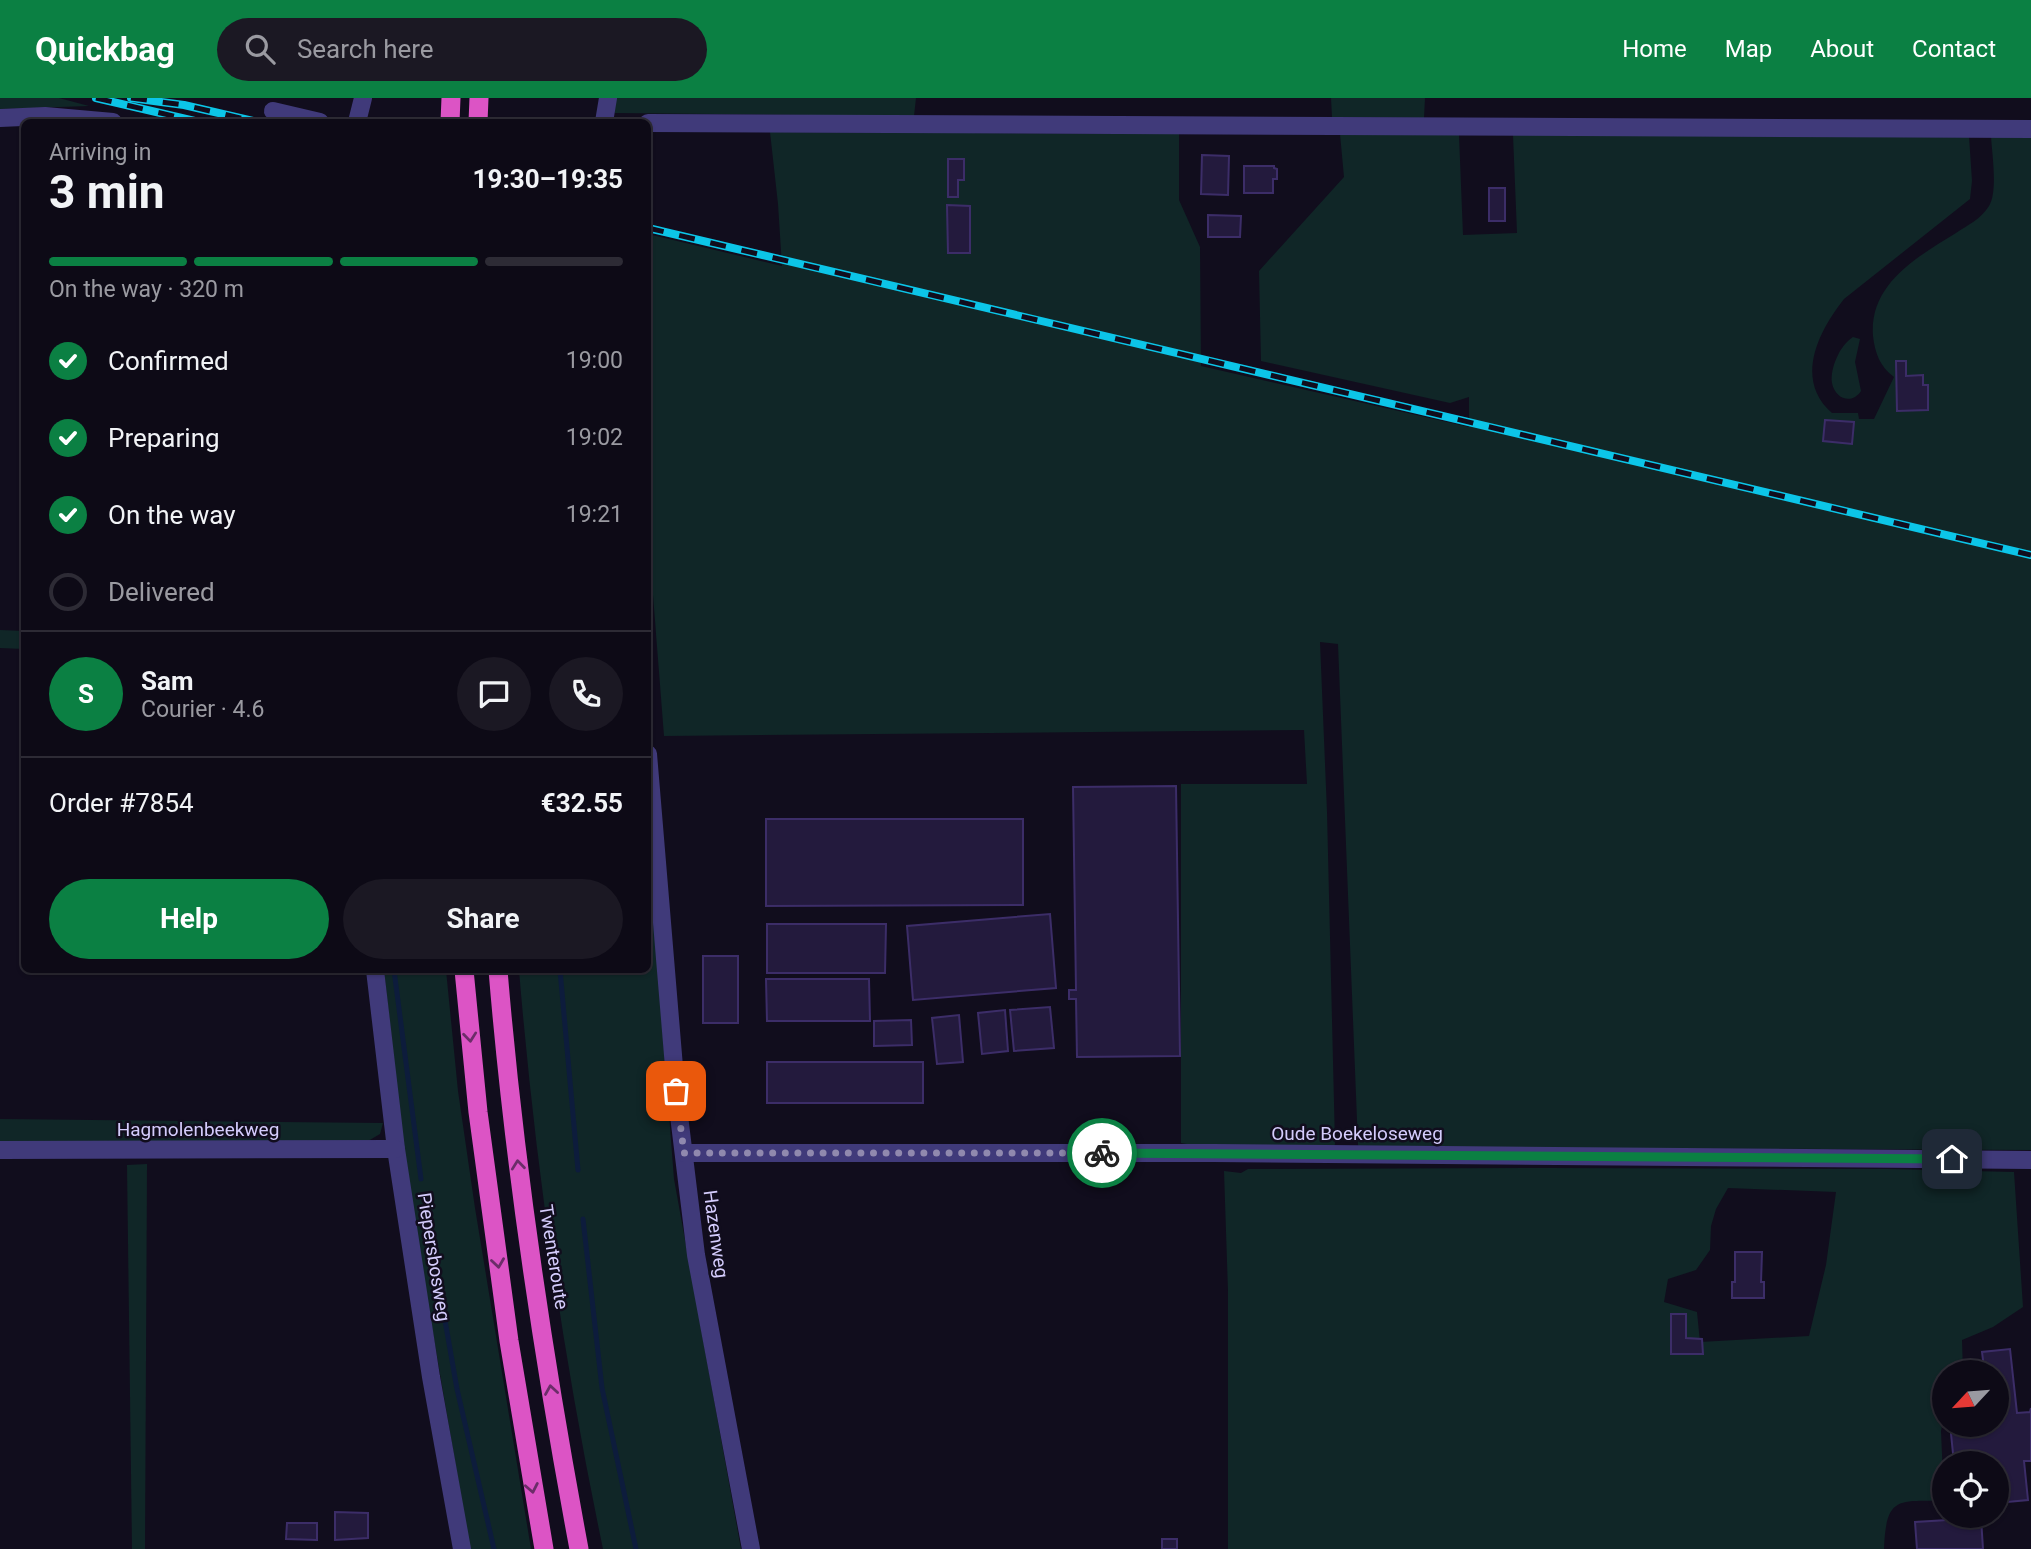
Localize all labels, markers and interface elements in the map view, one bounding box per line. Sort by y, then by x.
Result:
search box [217,18,707,81]
text: Quickbag [35,30,175,69]
icon: search [241,30,279,68]
text: Search here [297,34,434,64]
text: Home [1622,35,1687,63]
text: Map [1725,35,1772,63]
text: About [1810,35,1874,63]
text: Contact [1912,35,1996,63]
text: Arriving in [49,139,152,166]
text: 19:30–19:35 [473,164,623,194]
text: 3 min [49,165,165,219]
text: On the way · 320 m [49,276,244,303]
icon: check [49,342,87,380]
text: Confirmed [108,346,229,376]
text: 19:00 [566,347,623,374]
icon: check [49,419,87,457]
text: Preparing [108,423,220,453]
text: 19:02 [566,424,623,451]
icon: check [49,496,87,534]
text: On the way [108,500,236,530]
text: 19:21 [566,501,623,528]
text: Delivered [108,577,215,607]
button: chat [457,657,531,731]
button: phone [549,657,623,731]
text: Sam [141,666,193,696]
text: S [78,679,94,709]
text: Courier · 4.6 [141,696,264,723]
text: Order #7854 [49,788,194,818]
text: €32.55 [541,788,623,818]
button: Help [49,879,329,959]
button: Share [343,879,623,959]
one-way arrow [462,1032,477,1043]
pin [646,1061,706,1121]
icon: bag [657,1072,695,1110]
street label: Hagmolenbeekweg [117,1118,279,1141]
courier [1067,1118,1137,1188]
street label: Oude Boekeloseweg [1271,1122,1443,1145]
pin [1922,1129,1982,1189]
icon: bike [1083,1134,1121,1172]
icon: home [1933,1140,1971,1178]
one-way arrow [510,1159,525,1171]
street label: Hazenweg [698,1188,734,1280]
street label: Piepersbosweg [412,1191,456,1323]
street label: Twenteroute [534,1203,574,1311]
one-way arrow [491,1257,506,1269]
north arrow [1932,1360,2009,1437]
map controls [1932,1360,2009,1528]
one-way arrow [544,1384,559,1396]
button: locate [1932,1451,2009,1528]
one-way arrow [524,1482,539,1494]

